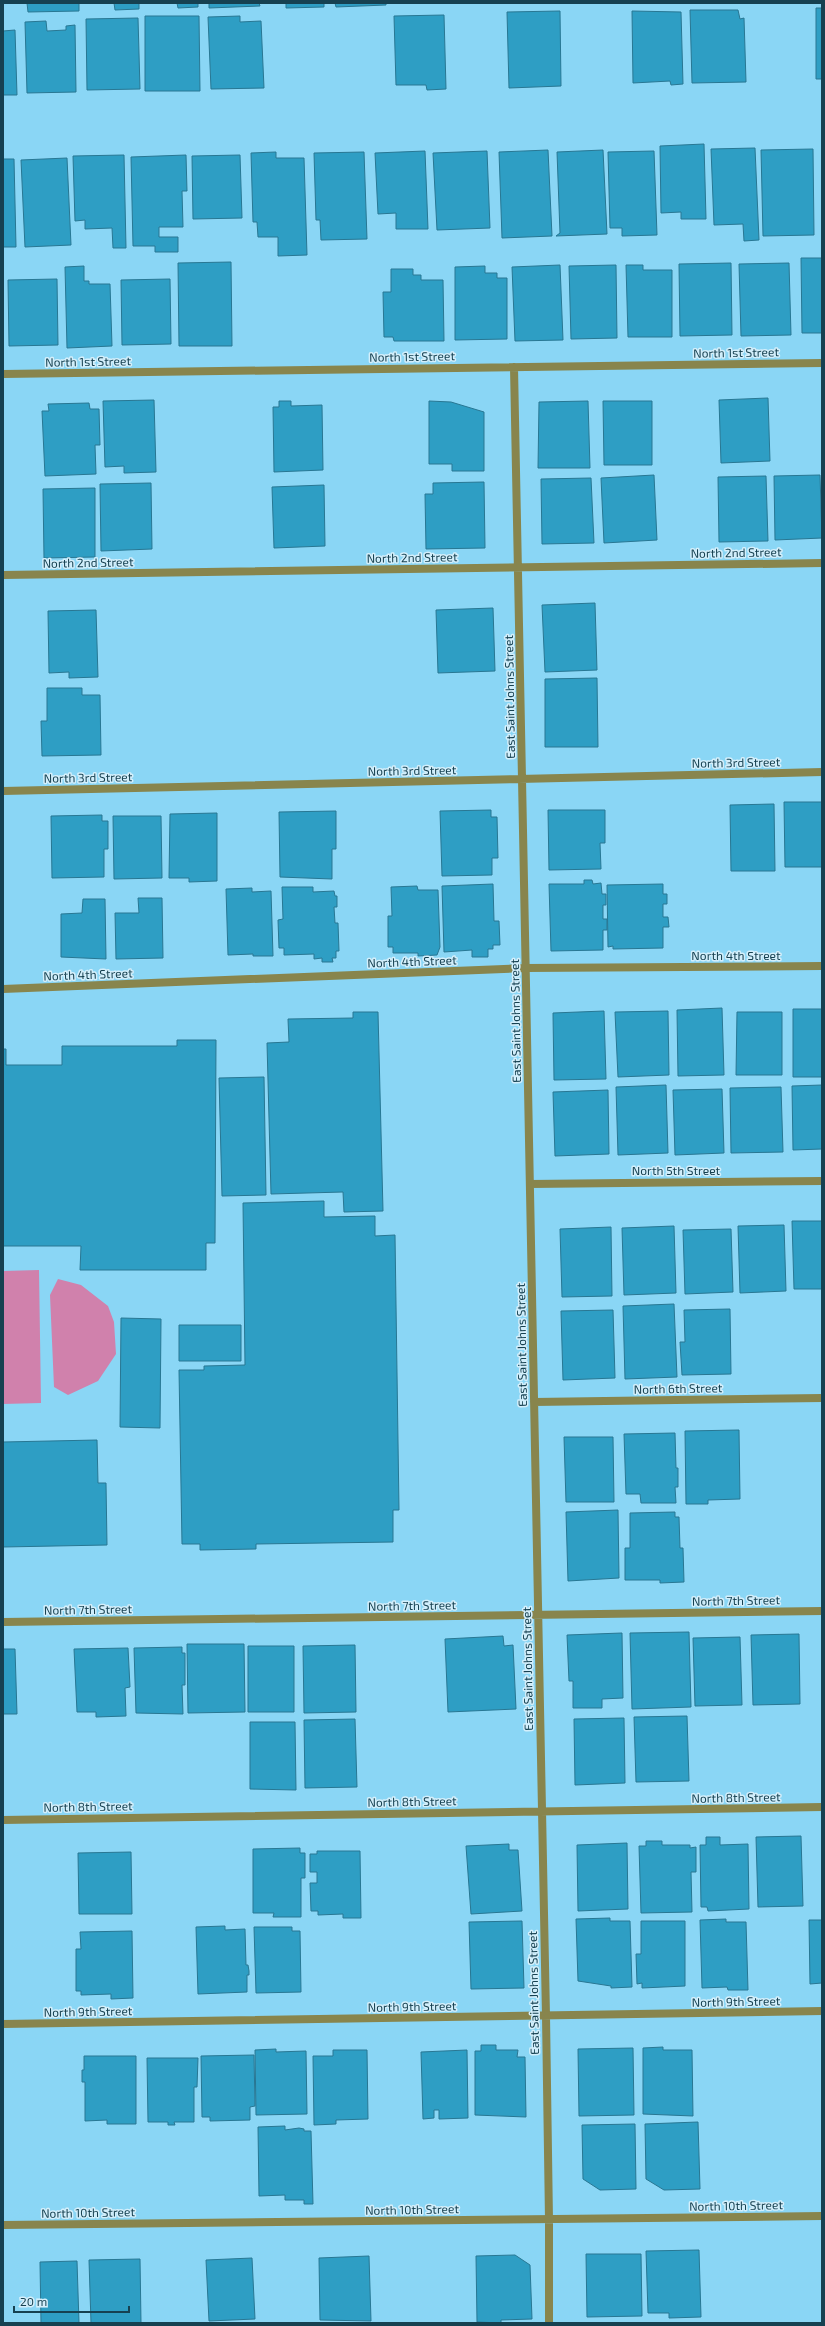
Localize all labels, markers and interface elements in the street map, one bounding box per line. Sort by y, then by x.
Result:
street label: North 1st Street [693,344,779,360]
street label: North 1st Street [369,348,455,364]
street label: North 1st Street [45,353,131,369]
street label: North 2nd Street [690,544,782,560]
street label: North 2nd Street [366,549,458,565]
street label: North 2nd Street [42,554,134,570]
street label: East Saint Johns Street [501,635,517,759]
street label: North 3rd Street [692,754,781,770]
street label: North 3rd Street [368,762,457,778]
street label: North 3rd Street [44,769,133,785]
street label: North 4th Street [691,948,781,962]
street label: North 4th Street [367,952,457,970]
street label: East Saint Johns Street [507,959,523,1083]
street label: North 4th Street [43,965,133,983]
street label: North 5th Street [632,1163,721,1177]
street label: East Saint Johns Street [513,1283,529,1407]
street label: North 6th Street [634,1380,723,1396]
street label: North 7th Street [692,1592,781,1608]
street label: North 7th Street [368,1597,457,1613]
street label: North 7th Street [44,1601,133,1617]
street label: East Saint Johns Street [519,1607,535,1731]
street label: North 8th Street [691,1789,781,1805]
street label: North 8th Street [367,1793,457,1809]
street label: North 8th Street [43,1798,133,1814]
street label: East Saint Johns Street [525,1931,541,2055]
street label: North 9th Street [692,1993,781,2009]
street label: North 9th Street [368,1998,457,2014]
street label: North 9th Street [44,2003,133,2019]
street label: North 10th Street [689,2197,783,2213]
street label: North 10th Street [365,2201,459,2217]
street label: North 10th Street [41,2204,135,2220]
scale bar [14,2288,129,2314]
text: 20 m [20,2294,47,2308]

